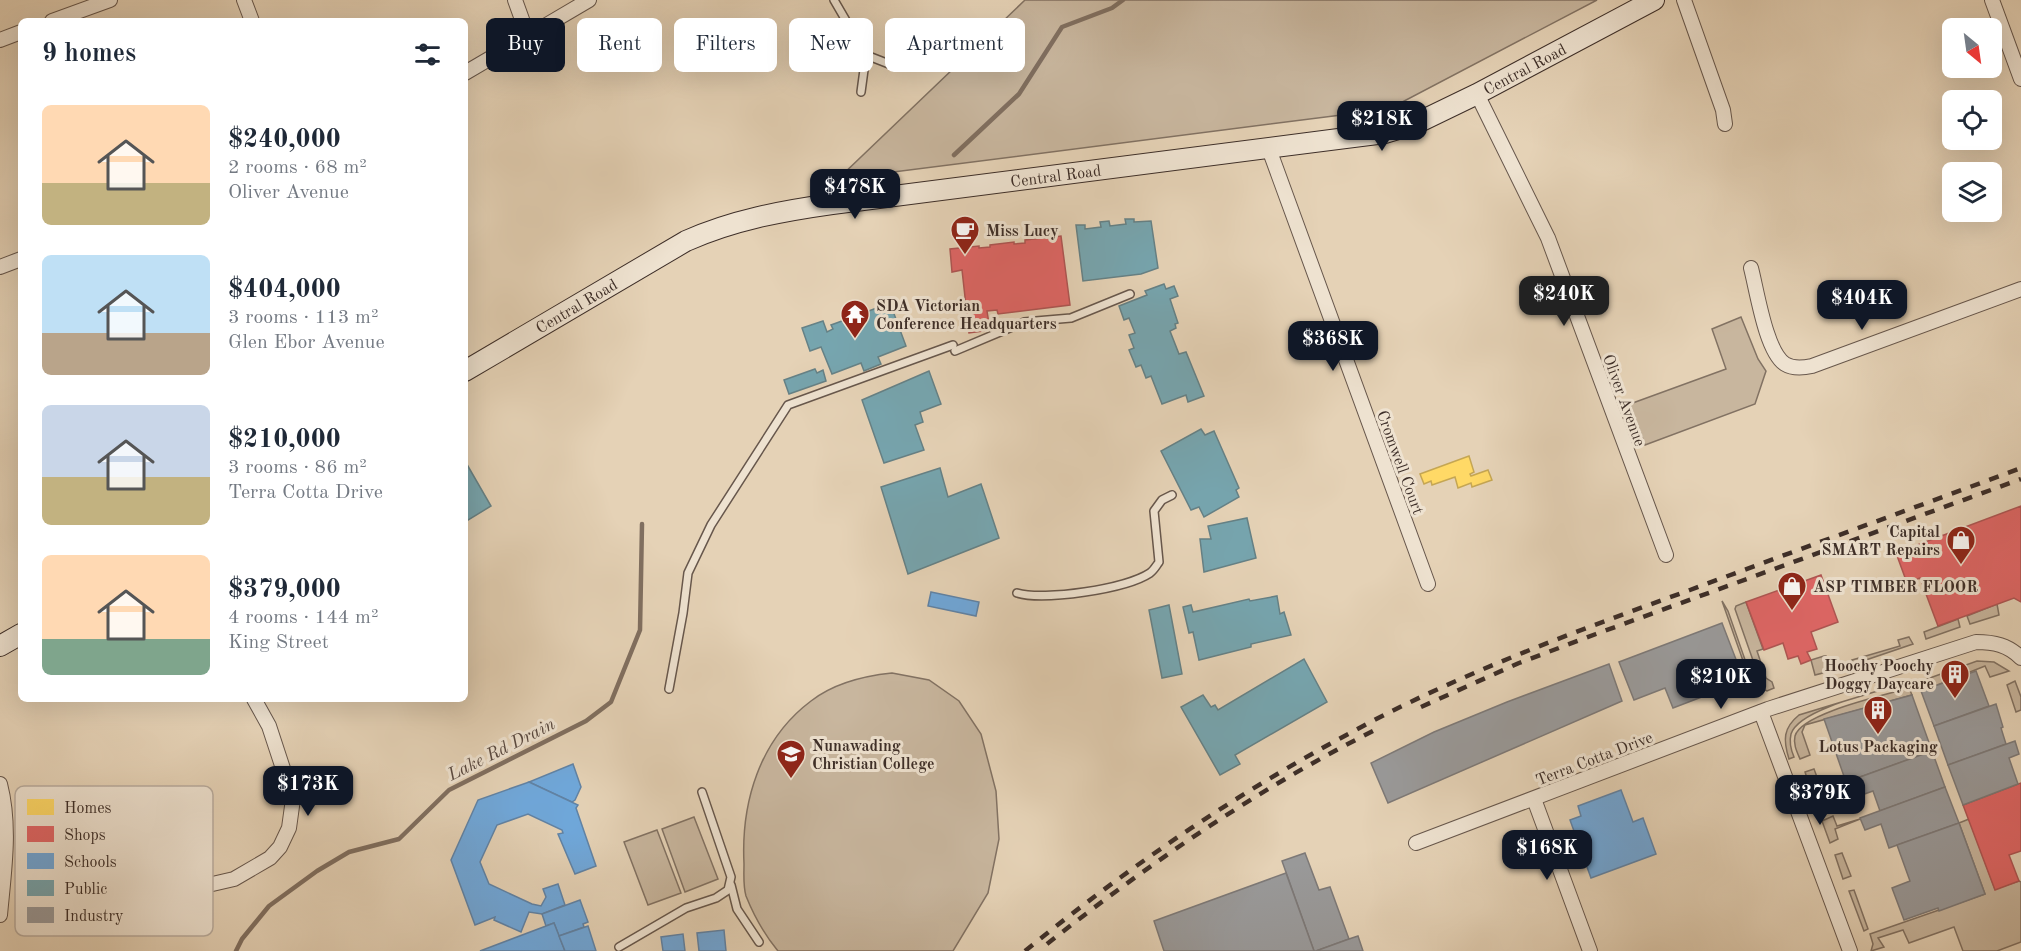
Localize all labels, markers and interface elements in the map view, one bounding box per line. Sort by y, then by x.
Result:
chip: Buy [486,18,565,72]
chip: Rent [577,18,662,72]
chip: Filters [674,18,777,72]
chip: New [789,18,873,72]
chip: Apartment [885,18,1025,72]
north arrow [1942,18,2002,78]
map controls [1942,18,2002,222]
icon: filters [411,38,444,71]
text: 9 homes [42,41,136,67]
street label: Central Road [1481,42,1569,99]
button: locate [1942,90,2002,150]
pin: $218K [1340,101,1424,152]
text: $218K [1351,110,1413,130]
text: $240,000 [228,127,341,153]
icon: home [90,129,162,201]
text: 2 rooms · 68 m² [228,158,367,178]
button: layers [1942,162,2002,222]
street label: Central Road [1010,164,1102,191]
pin: $478K [813,169,897,220]
text: $478K [824,178,886,198]
text: Oliver Avenue [228,183,349,203]
cafe icon: Miss Lucy [949,214,981,256]
place label: Miss Lucy [986,224,1059,240]
pin: $240K [1522,276,1606,327]
text: $404,000 [228,277,341,303]
street label: Central Road [534,277,621,337]
icon: home [90,279,162,351]
pin: $404K [1820,280,1904,331]
text: $240K [1533,285,1595,305]
text: $404K [1831,289,1893,309]
temple icon: SDA Victorian Conference Headquarters [839,298,871,340]
place label: SDA Victorian Conference Headquarters [876,299,1057,333]
text: 3 rooms · 113 m² [228,308,378,328]
pin: $368K [1291,321,1375,372]
text: $368K [1302,330,1364,350]
text: Glen Ebor Avenue [228,333,385,353]
street label: Oliver Avenue [1599,352,1647,449]
street label: Cromwell Court [1373,409,1425,517]
text: $210,000 [228,427,341,453]
icon: home [90,429,162,501]
text: 3 rooms · 86 m² [228,458,367,478]
text: Terra Cotta Drive [228,483,383,503]
shop icon: Capital SMART Repairs [1945,524,1977,566]
place label: Capital SMART Repairs [1822,525,1940,559]
shop icon: ASP TIMBER FLOOR [1776,570,1808,612]
text: $379,000 [228,577,341,603]
icon: home [90,579,162,651]
place label: ASP TIMBER FLOOR [1813,580,1978,596]
text: 4 rooms · 144 m² [228,608,378,628]
text: King Street [228,633,329,653]
building icon: Hoochy Poochy Doggy Daycare [1939,658,1971,700]
pin: $210K [1679,659,1763,710]
place label: Hoochy Poochy Doggy Daycare [1824,659,1934,693]
text: $210K [1690,668,1752,688]
building icon: Lotus Packaging [1862,694,1894,736]
water label: Lake Rd Drain [444,715,558,785]
street label: Terra Cotta Drive [1534,730,1655,790]
school or university icon: Nunawading Christian College [775,738,807,780]
place label: Nunawading Christian College [812,739,935,773]
place label: Lotus Packaging [1818,740,1938,756]
pin: $173K [266,766,350,817]
text: $173K [277,775,339,795]
pin: $379K [1778,775,1862,826]
text: $379K [1789,784,1851,804]
legend [15,786,213,936]
text: Homes [64,801,112,817]
text: Shops [64,828,106,844]
pin: $168K [1505,830,1589,881]
text: $168K [1516,839,1578,859]
text: Schools [64,855,117,871]
text: Public [64,882,107,898]
text: Industry [64,909,124,925]

